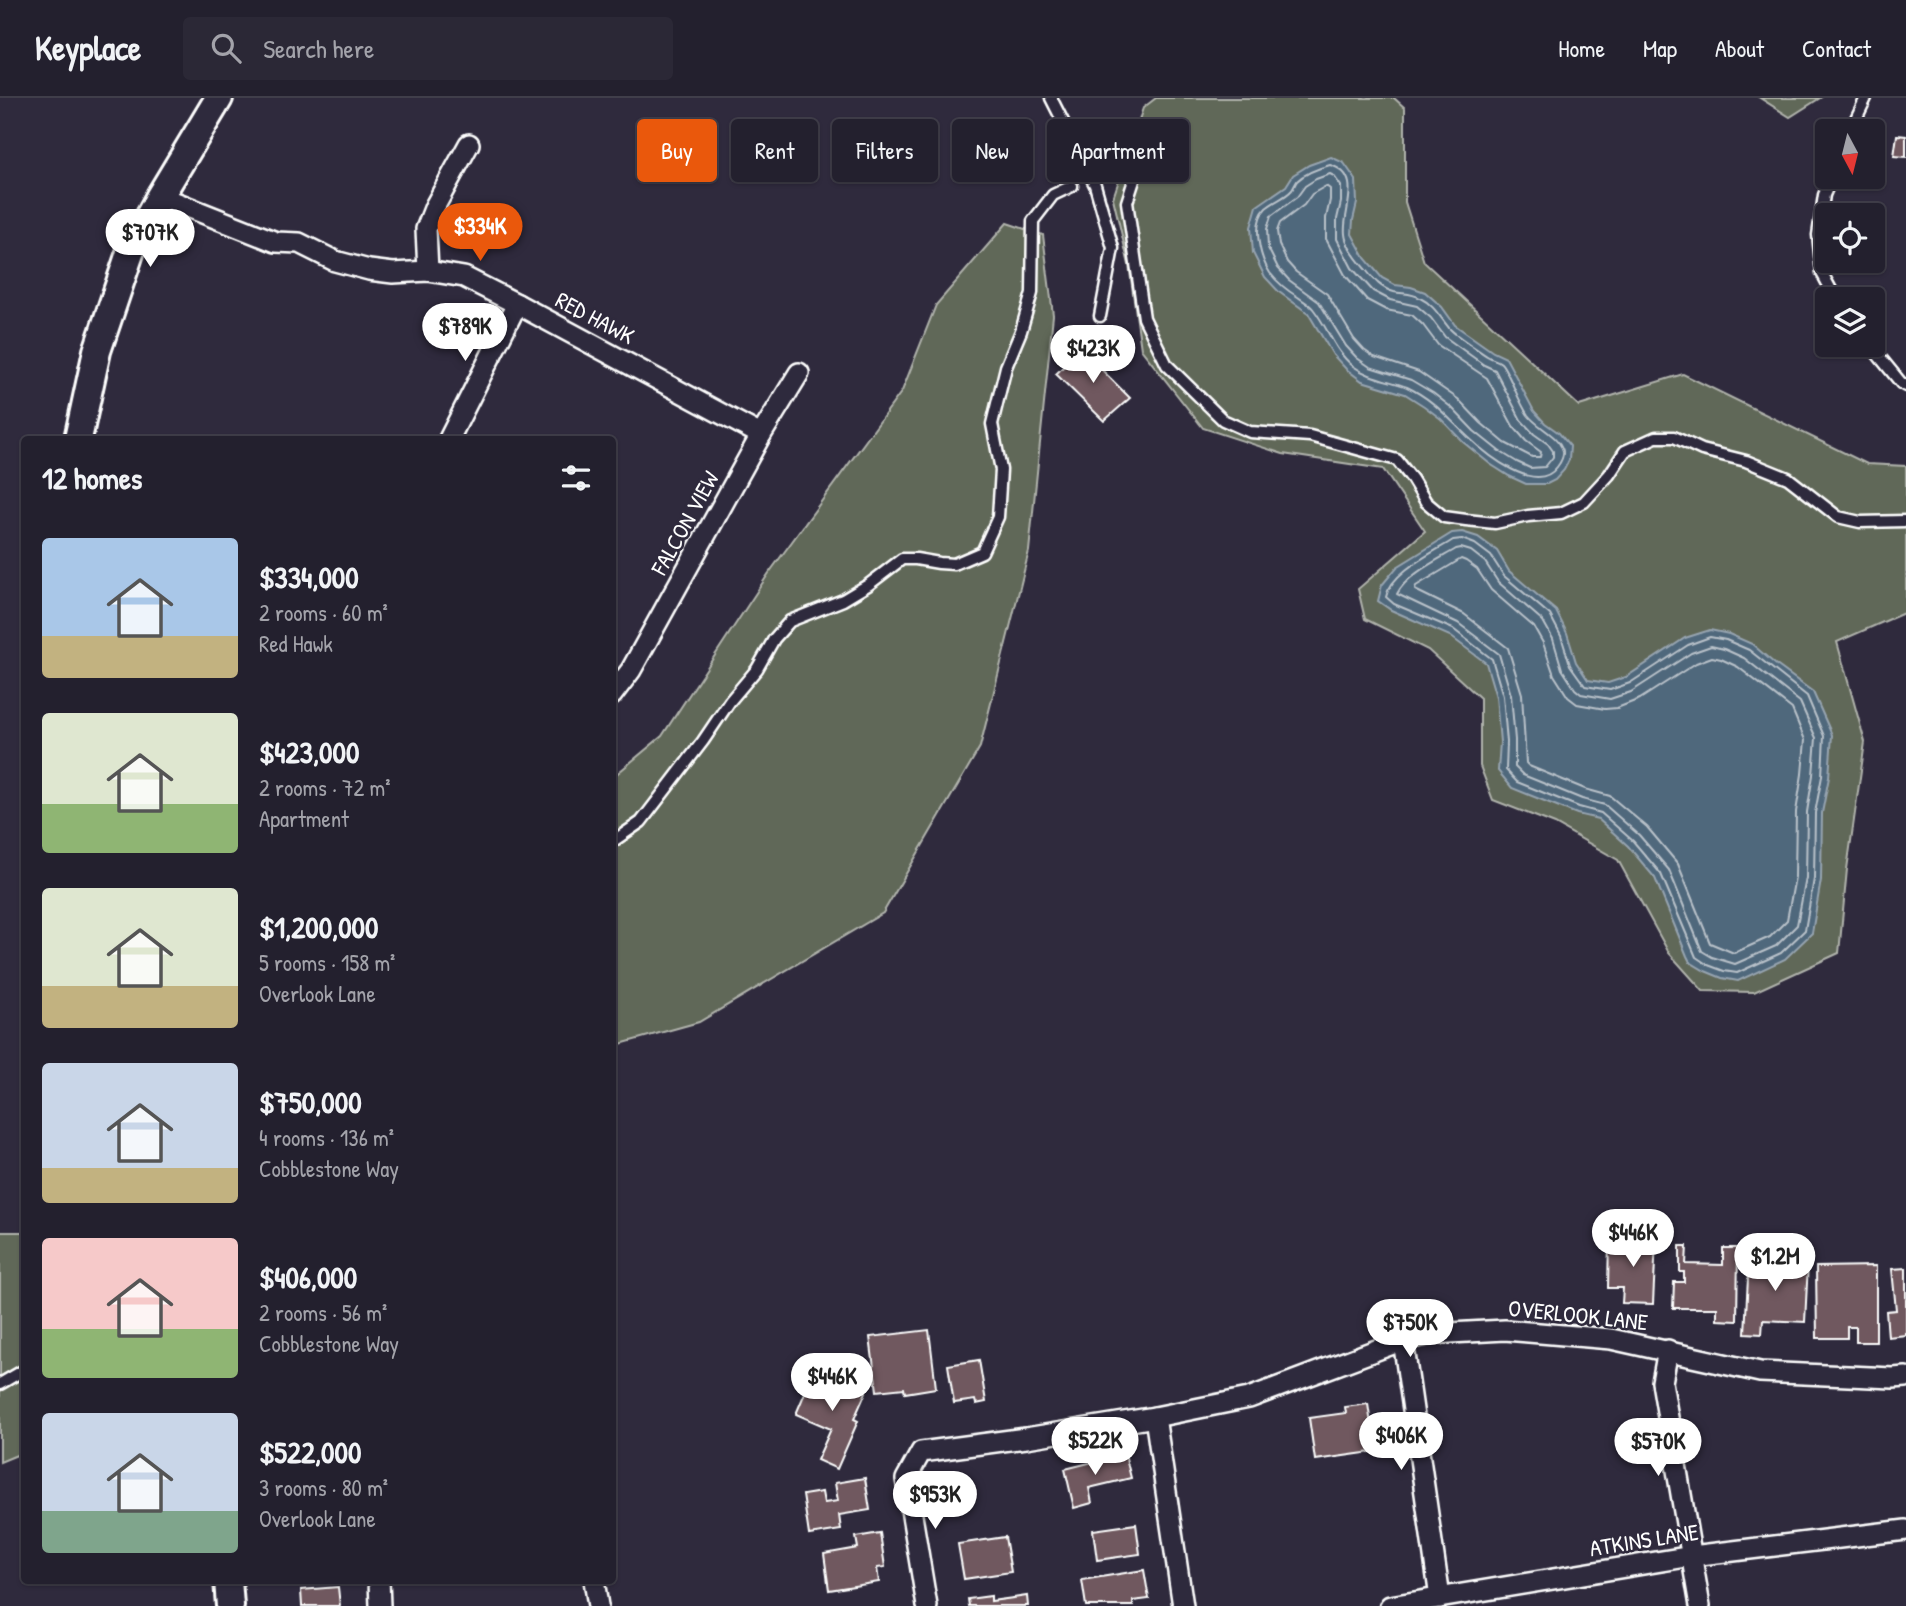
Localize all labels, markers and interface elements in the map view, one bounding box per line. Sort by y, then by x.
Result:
search box [183,17,673,80]
text: Keyplace [35,26,141,70]
icon: search [207,29,245,67]
text: Search here [263,31,374,66]
text: Home [1558,32,1605,64]
text: Map [1643,32,1677,64]
text: About [1715,32,1764,64]
text: Contact [1802,32,1871,64]
chip: Buy [637,119,717,182]
chip: Rent [731,119,818,182]
chip: Filters [832,119,938,182]
chip: New [952,119,1033,182]
chip: Apartment [1047,119,1189,182]
north arrow [1815,119,1885,189]
map controls [1815,119,1885,357]
button: locate [1815,203,1885,273]
pin: $334K [431,204,529,263]
pin: $707K [101,209,199,269]
text: $334K [454,210,506,241]
text: $707K [122,216,178,247]
street label: RED HAWK [550,284,640,351]
button: layers [1815,287,1885,357]
pin: $789K [416,303,514,363]
text: $789K [438,310,492,341]
pin: $423K [1044,326,1142,385]
text: $423K [1066,332,1120,363]
text: 12 homes [42,458,142,498]
icon: filters [557,459,595,497]
street label: FALCON VIEW [643,465,726,581]
text: $334,000 [259,557,359,597]
icon: home [98,566,182,650]
text: 2 rooms · 60 m² [259,597,388,628]
text: Red Hawk [259,628,333,659]
text: $423,000 [259,732,359,772]
icon: home [98,741,182,825]
text: 2 rooms · 72 m² [259,772,391,803]
text: Apartment [259,803,349,834]
text: $1,200,000 [259,907,378,947]
icon: home [98,916,182,1000]
text: 5 rooms · 158 m² [259,947,395,978]
text: Overlook Lane [259,978,376,1009]
text: $750,000 [259,1082,362,1122]
icon: home [98,1091,182,1175]
text: 4 rooms · 136 m² [259,1122,394,1153]
text: Cobblestone Way [259,1153,399,1184]
pin: $446K [1584,1210,1682,1269]
text: $446K [1608,1216,1658,1247]
pin: $1.2M [1726,1234,1824,1293]
text: $1.2M [1750,1240,1800,1271]
text: $406,000 [259,1257,357,1297]
icon: home [98,1266,182,1350]
street label: OVERLOOK LANE [1507,1292,1649,1337]
text: 2 rooms · 56 m² [259,1297,387,1328]
pin: $750K [1361,1300,1459,1359]
text: $750K [1382,1306,1438,1337]
text: Cobblestone Way [259,1328,399,1359]
pin: $446K [783,1354,881,1413]
text: $446K [807,1360,857,1391]
pin: $406K [1352,1412,1450,1472]
pin: $522K [1046,1418,1144,1477]
pin: $570K [1609,1418,1707,1478]
text: $406K [1375,1419,1427,1450]
text: $522K [1068,1424,1122,1455]
text: $570K [1630,1425,1686,1456]
text: $522,000 [259,1432,361,1472]
icon: home [98,1441,182,1525]
text: 3 rooms · 80 m² [259,1472,388,1503]
pin: $953K [886,1472,984,1531]
text: $953K [909,1478,961,1509]
text: Overlook Lane [259,1503,376,1534]
street label: ATKINS LANE [1587,1516,1701,1563]

